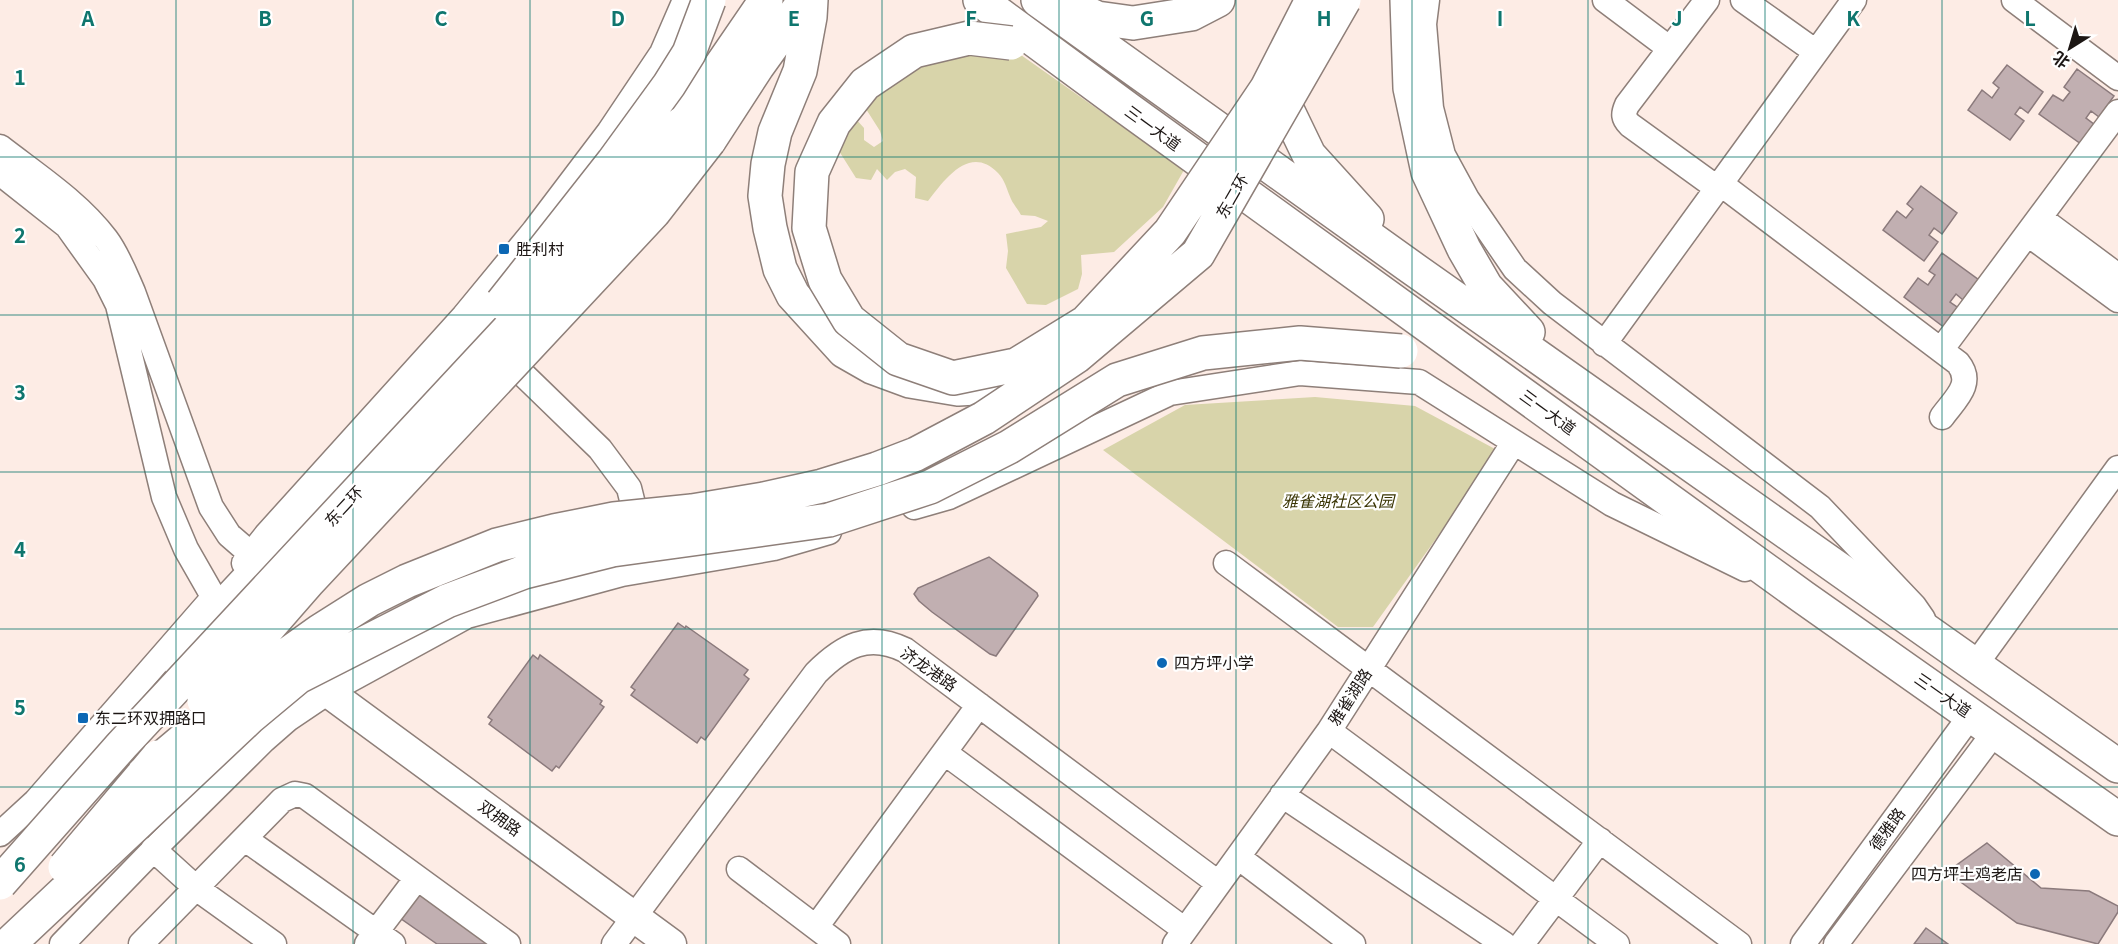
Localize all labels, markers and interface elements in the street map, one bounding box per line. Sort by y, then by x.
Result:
text: A [81,3,95,32]
text: B [258,3,272,32]
text: C [434,3,448,32]
text: D [611,3,625,32]
text: E [788,3,800,32]
text: F [965,3,977,32]
text: G [1140,3,1154,32]
text: H [1316,3,1332,32]
text: I [1497,3,1503,32]
text: J [1671,3,1683,32]
text: K [1846,3,1860,32]
text: L [2024,3,2036,32]
north arrow [2040,18,2100,78]
text: 北 [2047,46,2074,75]
text: 1 [14,62,26,91]
street label: 三一大道 [1121,99,1187,156]
street label: 东二环 [1209,169,1254,222]
text: 2 [14,220,26,249]
place label: 胜利村 [516,236,564,260]
marker: 胜利村 [497,242,511,256]
text: 3 [14,377,26,406]
street label: 三一大道 [1516,383,1582,440]
street label: 东二环 [318,480,368,531]
park label: 雅雀湖社区公园 [1282,488,1396,512]
text: 4 [14,534,26,563]
street label: 济龙港路 [896,640,963,696]
place label: 四方坪小学 [1174,650,1254,674]
marker: 四方坪小学 [1155,656,1169,670]
street label: 雅雀湖路 [1322,663,1377,730]
street label: 三一大道 [1910,666,1977,722]
text: 5 [14,692,26,721]
place label: 东二环双拥路口 [95,705,207,729]
marker: 东二环双拥路口 [76,711,90,725]
street label: 双拥路 [474,793,527,841]
street label: 德雅路 [1862,802,1910,855]
text: 6 [14,849,26,878]
place label: 四方坪土鸡老店 [1911,861,2023,885]
marker: 四方坪土鸡老店 [2028,867,2042,881]

